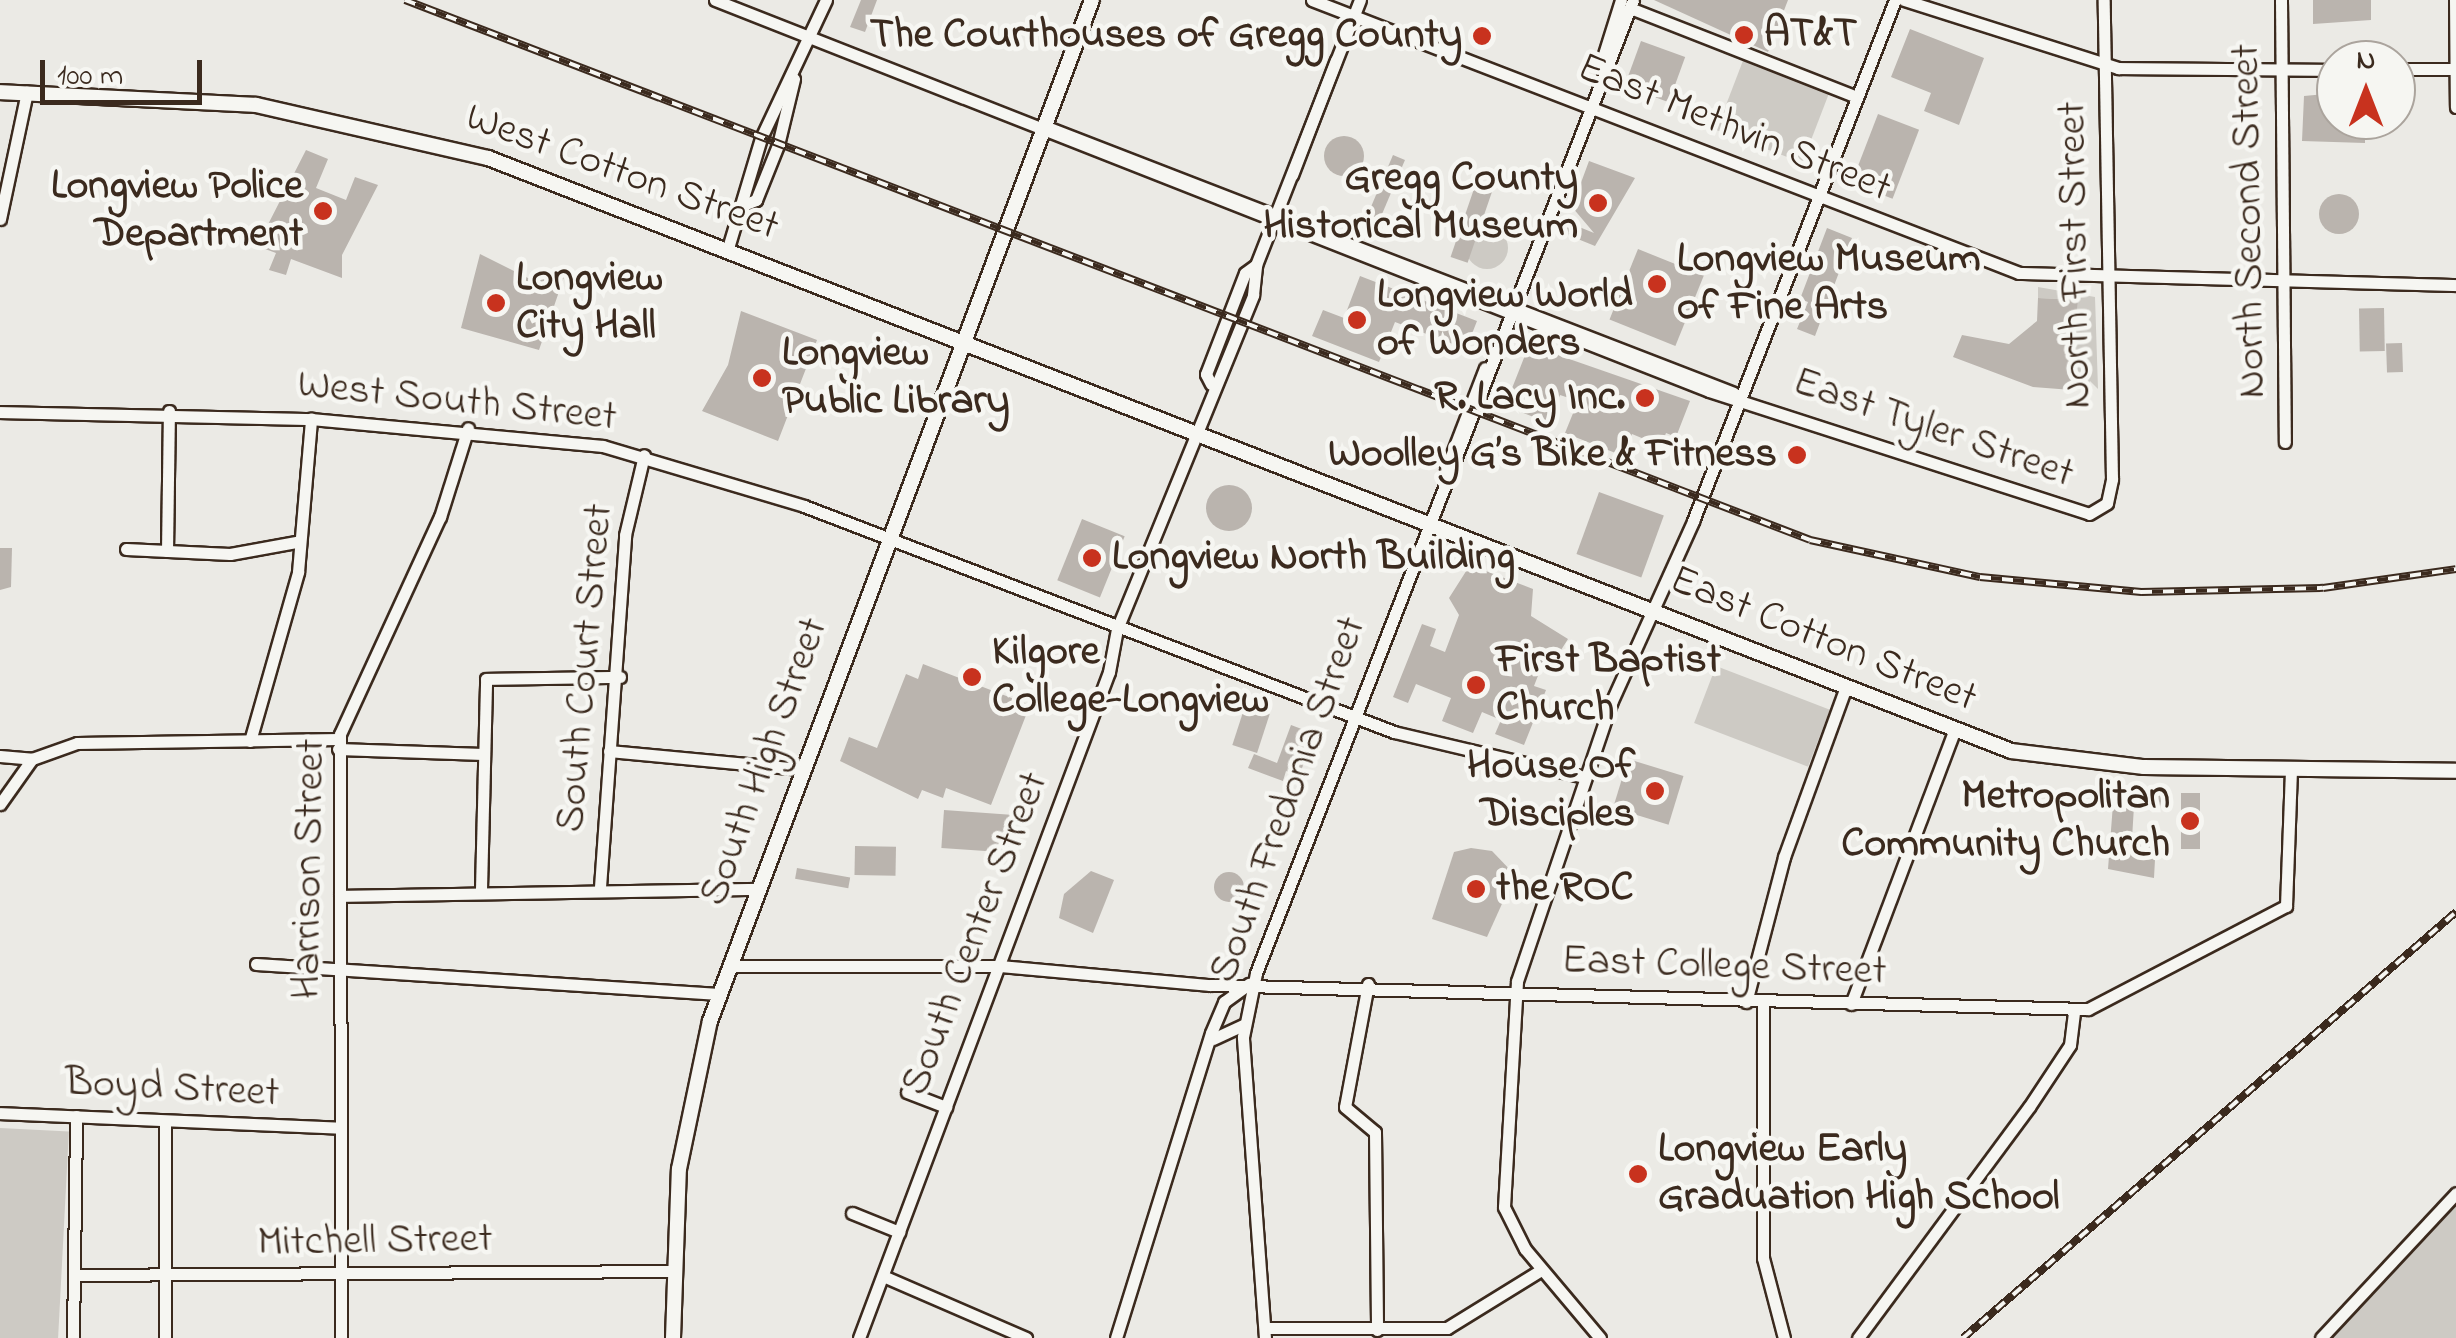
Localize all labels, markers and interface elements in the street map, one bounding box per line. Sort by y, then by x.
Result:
place label: AT&T [1764,10,1857,60]
place label: The Courthouses of Gregg County [870,11,1462,61]
marker: AT&T [1733,24,1755,46]
marker: The Courthouses of Gregg County [1471,25,1493,47]
scale bar [45,40,208,102]
north arrow [2316,40,2416,140]
text: N [2357,41,2375,82]
street label: East Methvin Street [1570,43,1898,215]
street label: North Second Street [2222,43,2278,399]
text: 100 m [57,55,123,99]
street label: West Cotton Street [459,93,785,253]
street label: North First Street [2048,101,2104,409]
place label: Gregg County Historical Museum [1263,154,1578,252]
place label: Longview Police Department [51,162,303,260]
marker: Gregg County Historical Museum [1587,192,1609,214]
marker: Longview Police Department [312,200,334,222]
place label: Longview Museum of Fine Arts [1677,235,1981,334]
place label: Longview City Hall [516,254,663,352]
place label: Longview World of Wonders [1377,271,1633,370]
marker: Longview Museum of Fine Arts [1646,273,1668,295]
marker: Longview City Hall [485,292,507,314]
marker: Longview World of Wonders [1346,309,1368,331]
place label: Longview Public Library [782,329,1010,428]
street label: East Tyler Street [1786,357,2080,501]
street label: West South Street [295,360,619,444]
marker: Longview Public Library [751,367,773,389]
place label: R. Lacy Inc. [1434,373,1625,423]
marker: R. Lacy Inc. [1634,387,1656,409]
place label: Woolley G’s Bike & Fitness [1328,430,1777,480]
marker: Woolley G’s Bike & Fitness [1786,444,1808,466]
street label: South Court Street [547,502,625,834]
place label: Longview North Building [1112,533,1515,583]
marker: Longview North Building [1081,547,1103,569]
street label: East Cotton Street [1662,556,1984,724]
street label: South Fredonia Street [1199,610,1379,990]
street label: South High Street [690,611,840,913]
place label: Kilgore College-Longview [992,628,1269,726]
place label: First Baptist Church [1496,636,1721,734]
marker: Kilgore College-Longview [961,666,983,688]
marker: First Baptist Church [1465,674,1487,696]
street label: Harrison Street [283,738,337,1000]
place label: House Of Disciples [1467,742,1635,840]
street label: South Center Street [891,765,1061,1103]
place label: Metropolitan Community Church [1841,772,2170,870]
marker: House Of Disciples [1644,780,1666,802]
marker: Metropolitan Community Church [2179,810,2201,832]
place label: the ROC [1496,864,1634,914]
marker: the ROC [1465,878,1487,900]
street label: East College Street [1561,936,1887,998]
street label: Boyd Street [63,1058,281,1120]
place label: Longview Early Graduation High School [1658,1125,2060,1224]
marker: Longview Early Graduation High School [1627,1163,1649,1185]
street label: Mitchell Street [257,1215,493,1269]

